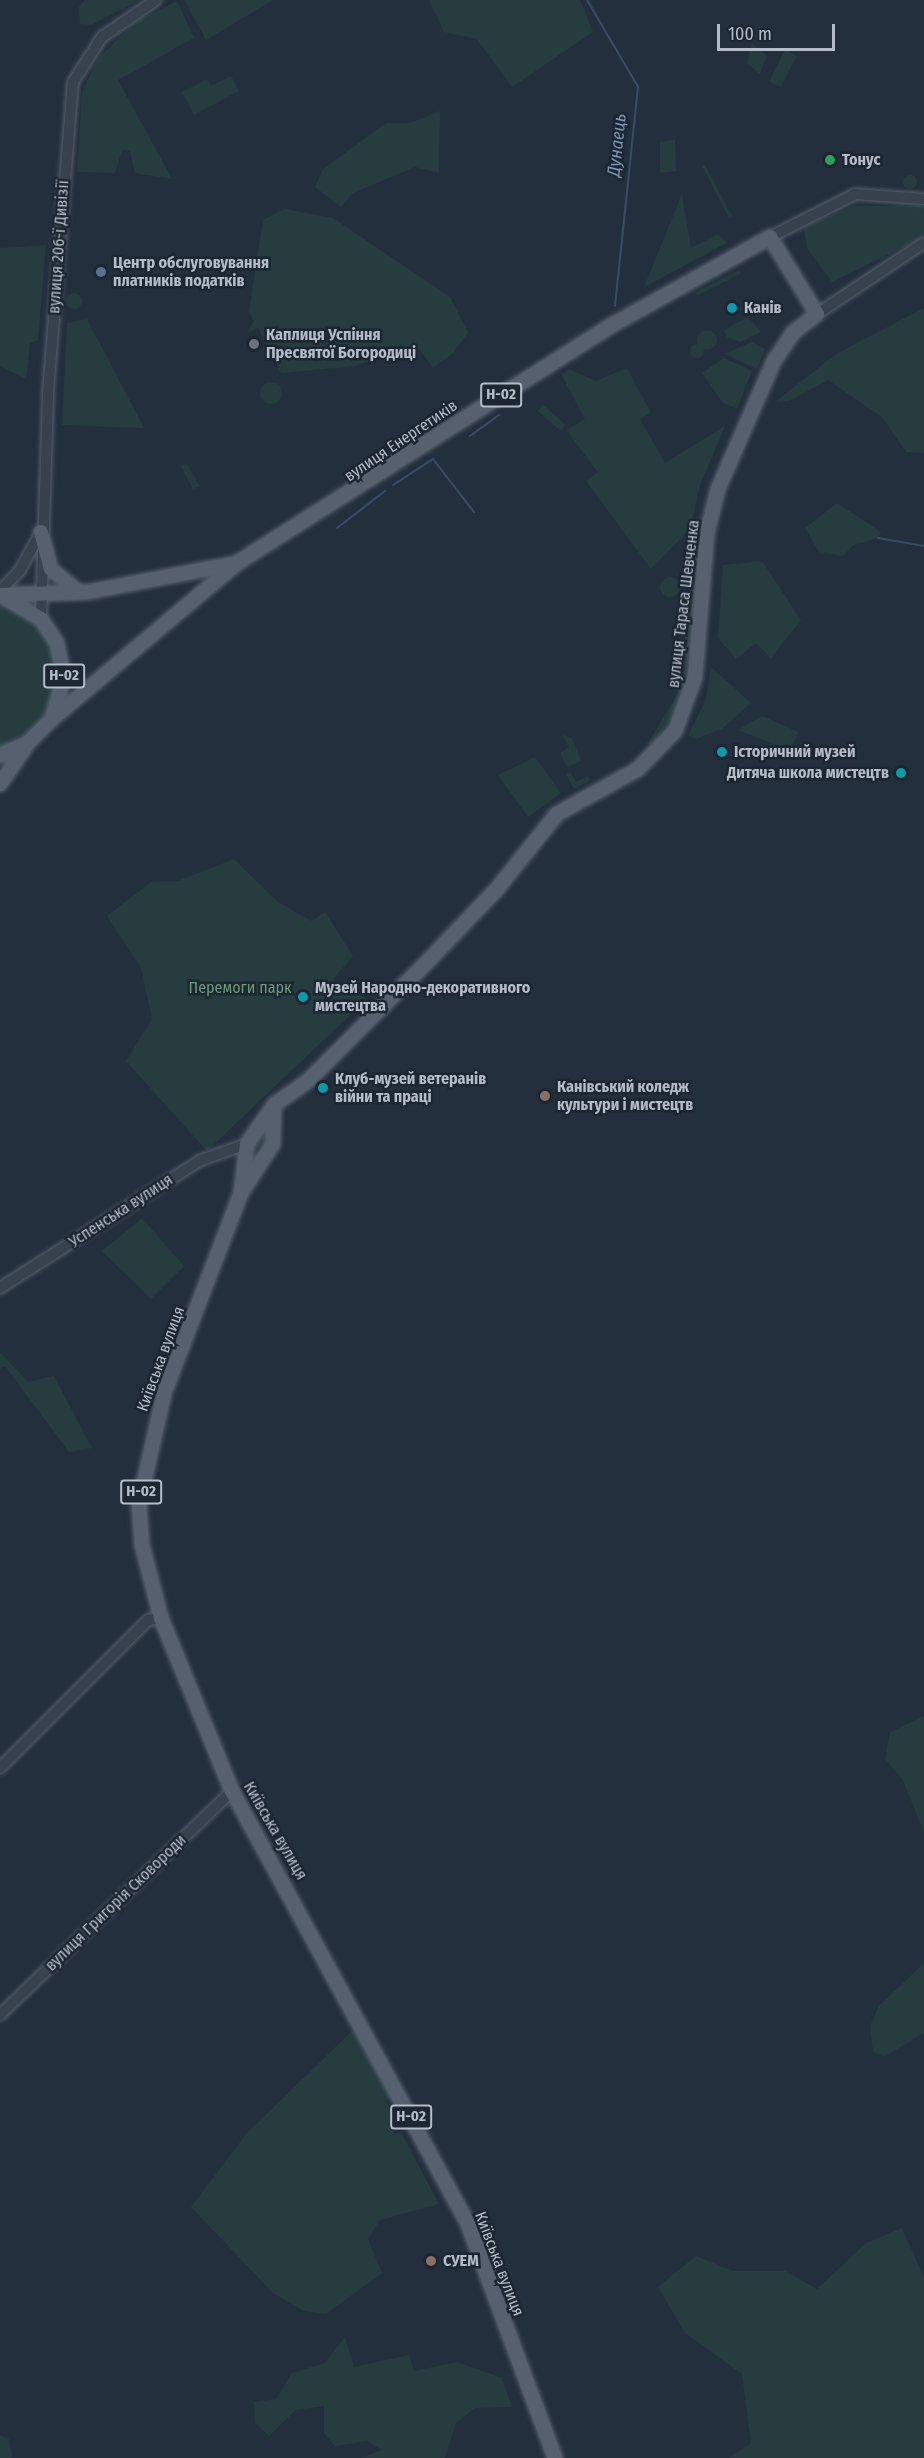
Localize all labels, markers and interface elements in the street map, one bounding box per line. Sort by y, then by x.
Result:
scale bar [720,12,838,50]
text: 100 m [728,23,772,45]
water label: Дунаець [603,113,631,177]
place label: Тонус [842,150,880,170]
marker: Тонус [823,153,837,167]
street label: вулиця 206-ї Дивізії [45,180,73,314]
place label: Центр обслуговування платників податків [113,253,269,291]
marker: Центр обслуговування платників податків [94,265,108,279]
place label: Канів [744,298,782,318]
marker: Канів [725,301,739,315]
place label: Каплиця Успіння Пресвятої Богородиці [266,325,416,363]
marker: Каплиця Успіння Пресвятої Богородиці [247,337,261,351]
road number: Н-02 [480,383,522,407]
street label: вулиця Енергетиків [341,396,461,486]
street label: вулиця Тараса Шевченка [664,519,704,689]
road number: Н-02 [43,664,85,688]
place label: Історичний музей [734,742,856,762]
marker: Історичний музей [715,745,729,759]
place label: Дитяча школа мистецтв [727,763,889,783]
marker: Дитяча школа мистецтв [894,766,908,780]
park label: Перемоги парк [189,978,291,998]
place label: Музей Народно-декоративного мистецтва [315,978,530,1016]
marker: Музей Народно-декоративного мистецтва [296,990,310,1004]
place label: Клуб-музей ветеранів війни та праці [335,1069,486,1107]
place label: Канівський коледж культури і мистецтв [557,1077,693,1115]
marker: Клуб-музей ветеранів війни та праці [316,1081,330,1095]
marker: Канівський коледж культури і мистецтв [538,1089,552,1103]
street label: Успенська вулиця [65,1170,177,1252]
street label: Київська вулиця [133,1304,189,1414]
road number: Н-02 [120,1480,162,1504]
street label: Київська вулиця [239,1778,311,1884]
street label: вулиця Григорія Сковороди [42,1831,190,1975]
road number: Н-02 [390,2105,432,2129]
street label: Київська вулиця [470,2209,528,2319]
place label: СУЕМ [443,2251,479,2271]
marker: СУЕМ [424,2254,438,2268]

